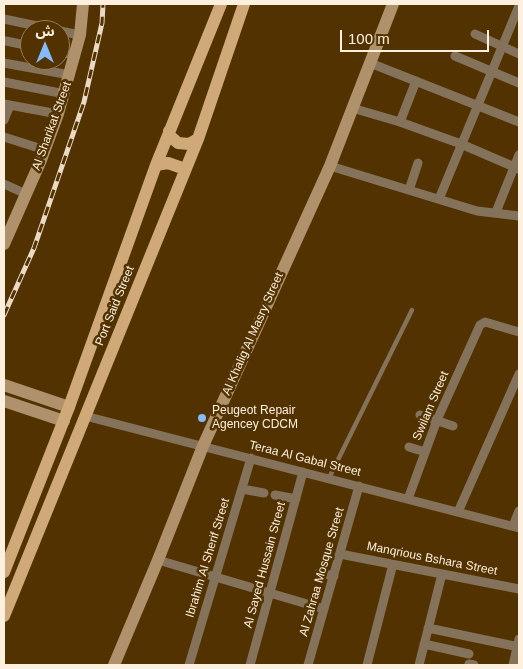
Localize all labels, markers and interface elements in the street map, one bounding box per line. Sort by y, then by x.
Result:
north arrow [20,20,70,70]
scale bar [343,20,492,52]
text: ش [35,23,55,39]
text: 100 m [348,30,390,47]
street label: Al Sharikat Street [29,80,75,172]
street label: Port Said Street [92,264,138,348]
street label: Al Khalig Al Masry Street [219,270,287,398]
street label: Swilam Street [410,369,452,443]
place label: Peugeot Repair Agencey CDCM [212,404,298,432]
marker: Peugeot Repair Agencey CDCM [196,412,208,424]
street label: Teraa Al Gabal Street [248,438,362,480]
street label: Ibrahim Al Sherif Street [183,497,233,619]
street label: Al Sayed Hussain Street [241,500,289,630]
street label: Al Zahraa Mosque Street [297,506,347,638]
street label: Manqrious Bshara Street [365,539,499,579]

